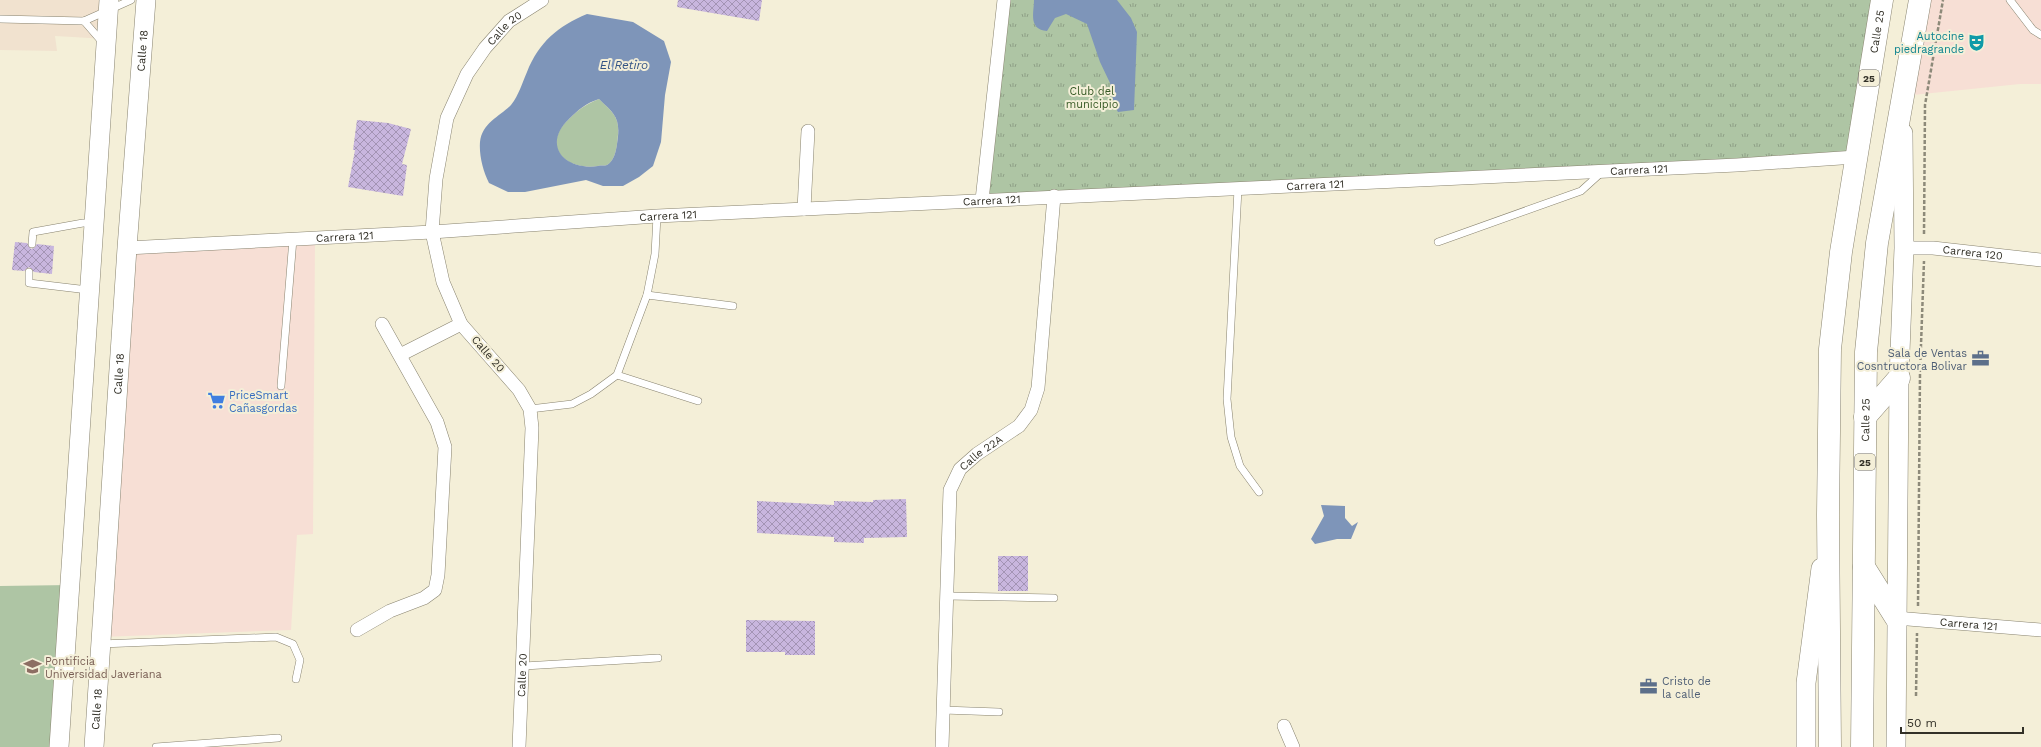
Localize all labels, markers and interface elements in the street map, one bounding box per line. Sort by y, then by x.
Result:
street label: Calle 20 [484,8,524,48]
street label: Calle 25 [1867,9,1887,54]
street label: Calle 18 [134,29,150,72]
place label: Autocine piedragrande [1894,30,1964,56]
theatre icon: Autocine piedragrande [1967,32,1987,52]
water label: El Retiro [600,58,648,72]
road number: 25 [1859,70,1879,86]
park label: Club del municipio [1066,85,1118,111]
street label: Carrera 121 [1610,162,1668,177]
street label: Carrera 121 [1286,177,1344,193]
street label: Carrera 121 [962,192,1021,208]
street label: Carrera 121 [639,208,697,224]
street label: Carrera 121 [315,229,374,245]
street label: Carrera 120 [1942,243,2004,262]
street label: Calle 20 [469,333,507,375]
place label: Sala de Ventas Cosntructora Bolivar [1857,347,1968,373]
office icon: Sala de Ventas Cosntructora Bolivar [1970,349,1990,369]
street label: Calle 18 [111,352,127,395]
place label: PriceSmart Cañasgordas [229,389,297,415]
supermarket icon: PriceSmart Cañasgordas [206,391,226,411]
street label: Calle 25 [1859,398,1872,442]
street label: Calle 22A [957,432,1005,473]
road number: 25 [1855,454,1875,470]
street label: Carrera 121 [1939,615,1998,633]
street label: Calle 20 [515,653,529,697]
place label: Pontificia Universidad Javeriana [45,655,162,681]
school or university icon: Pontificia Universidad Javeriana [22,657,42,677]
place label: Cristo de la calle [1662,675,1711,701]
office icon: Cristo de la calle [1639,677,1659,697]
street label: Calle 18 [89,688,104,730]
scale bar [1901,709,2023,735]
text: 50 m [1907,716,1937,730]

